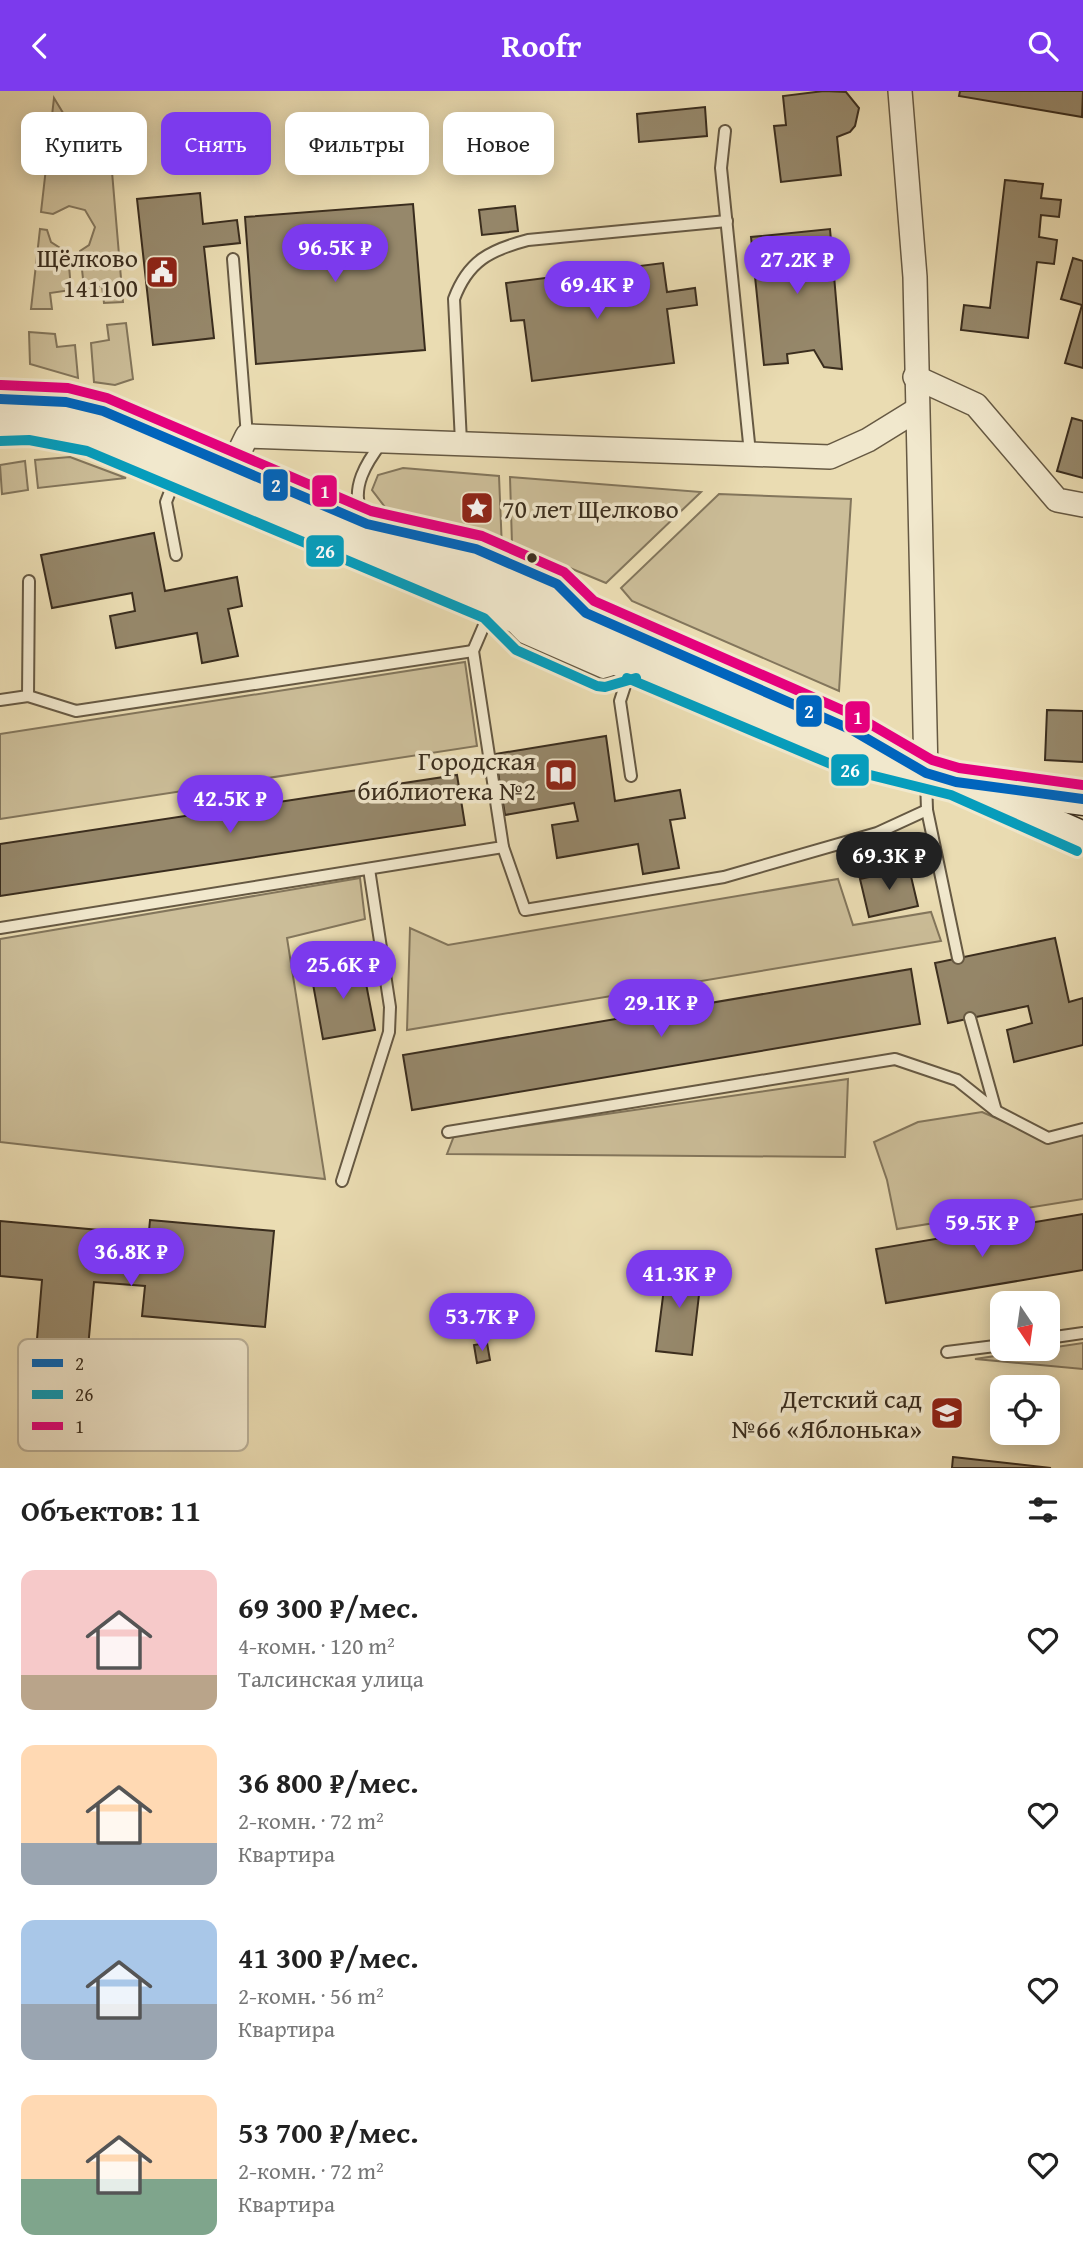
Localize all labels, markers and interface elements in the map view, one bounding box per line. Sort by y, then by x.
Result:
text: Roofr [502,22,581,69]
icon: back [21,27,59,65]
icon: search [1024,27,1062,65]
chip: Купить [21,112,147,175]
chip: Снять [161,112,271,175]
chip: Фильтры [285,112,429,175]
chip: Новое [443,112,554,175]
pin: 96.5K ₽ [270,225,400,284]
text: 96.5K ₽ [298,230,372,263]
pin: 27.2K ₽ [732,237,862,296]
place label: Щёлково 141100 [37,238,138,307]
text: 27.2K ₽ [760,242,834,275]
public building icon: Щёлково 141100 [143,253,181,291]
pin: 69.4K ₽ [532,261,662,321]
text: 69.4K ₽ [560,267,634,300]
line badge: 2 [262,468,289,502]
text: 2 [271,471,281,499]
line badge: 1 [311,474,338,508]
text: 1 [320,477,330,505]
place icon: 70 лет Щелково [458,489,496,527]
place label: 70 лет Щелково [502,489,679,528]
line badge: 26 [305,534,345,568]
text: 26 [315,537,335,565]
unlabelled marker [525,551,539,565]
line badge: 2 [795,694,823,728]
text: 2 [804,697,814,725]
line badge: 1 [844,700,871,734]
text: 1 [853,703,863,731]
place label: Городская библиотека №2 [357,741,536,810]
line badge: 26 [830,753,870,787]
library icon: Городская библиотека №2 [542,756,580,794]
text: 26 [840,756,860,784]
pin: 42.5K ₽ [165,775,295,835]
text: 42.5K ₽ [193,781,267,814]
pin: 69.3K ₽ [824,833,954,892]
text: 69.3K ₽ [852,838,926,871]
pin: 25.6K ₽ [278,941,408,1001]
text: 25.6K ₽ [306,947,380,980]
pin: 29.1K ₽ [596,979,726,1039]
text: 29.1K ₽ [624,985,698,1018]
pin: 59.5K ₽ [917,1199,1047,1259]
text: 59.5K ₽ [945,1205,1019,1238]
pin: 36.8K ₽ [66,1229,196,1288]
text: 36.8K ₽ [94,1234,168,1267]
pin: 41.3K ₽ [614,1251,744,1310]
text: 41.3K ₽ [642,1256,716,1289]
north arrow [990,1291,1060,1361]
map controls [990,1291,1060,1445]
pin: 53.7K ₽ [417,1293,547,1353]
text: 53.7K ₽ [445,1299,519,1332]
legend [18,1339,248,1451]
text: 2 [75,1349,84,1377]
button: locate [990,1375,1060,1445]
place label: Детский сад №66 «Яблонька» [731,1379,922,1448]
text: 26 [75,1380,93,1408]
school or university icon: Детский сад №66 «Яблонька» [928,1394,966,1432]
text: 1 [75,1412,84,1440]
text: Объектов: 11 [21,1488,201,1532]
icon: filters [1024,1491,1062,1529]
text: 69 300 ₽/мес. [238,1585,419,1629]
icon: home [77,1598,161,1682]
icon: heart [1024,1621,1062,1659]
text: 4-комн. · 120 m² [238,1629,395,1662]
text: Талсинская улица [238,1662,424,1695]
text: 36 800 ₽/мес. [238,1760,419,1804]
icon: home [77,1773,161,1857]
icon: heart [1024,1796,1062,1834]
text: 2-комн. · 72 m² [238,1804,384,1837]
text: Квартира [238,1837,335,1870]
text: 41 300 ₽/мес. [238,1935,419,1979]
icon: home [77,1948,161,2032]
icon: heart [1024,1971,1062,2009]
text: 2-комн. · 56 m² [238,1979,384,2012]
text: Квартира [238,2012,335,2045]
text: 53 700 ₽/мес. [238,2110,419,2154]
icon: home [77,2123,161,2207]
icon: heart [1024,2146,1062,2184]
text: 2-комн. · 72 m² [238,2154,384,2187]
text: Квартира [238,2187,335,2220]

